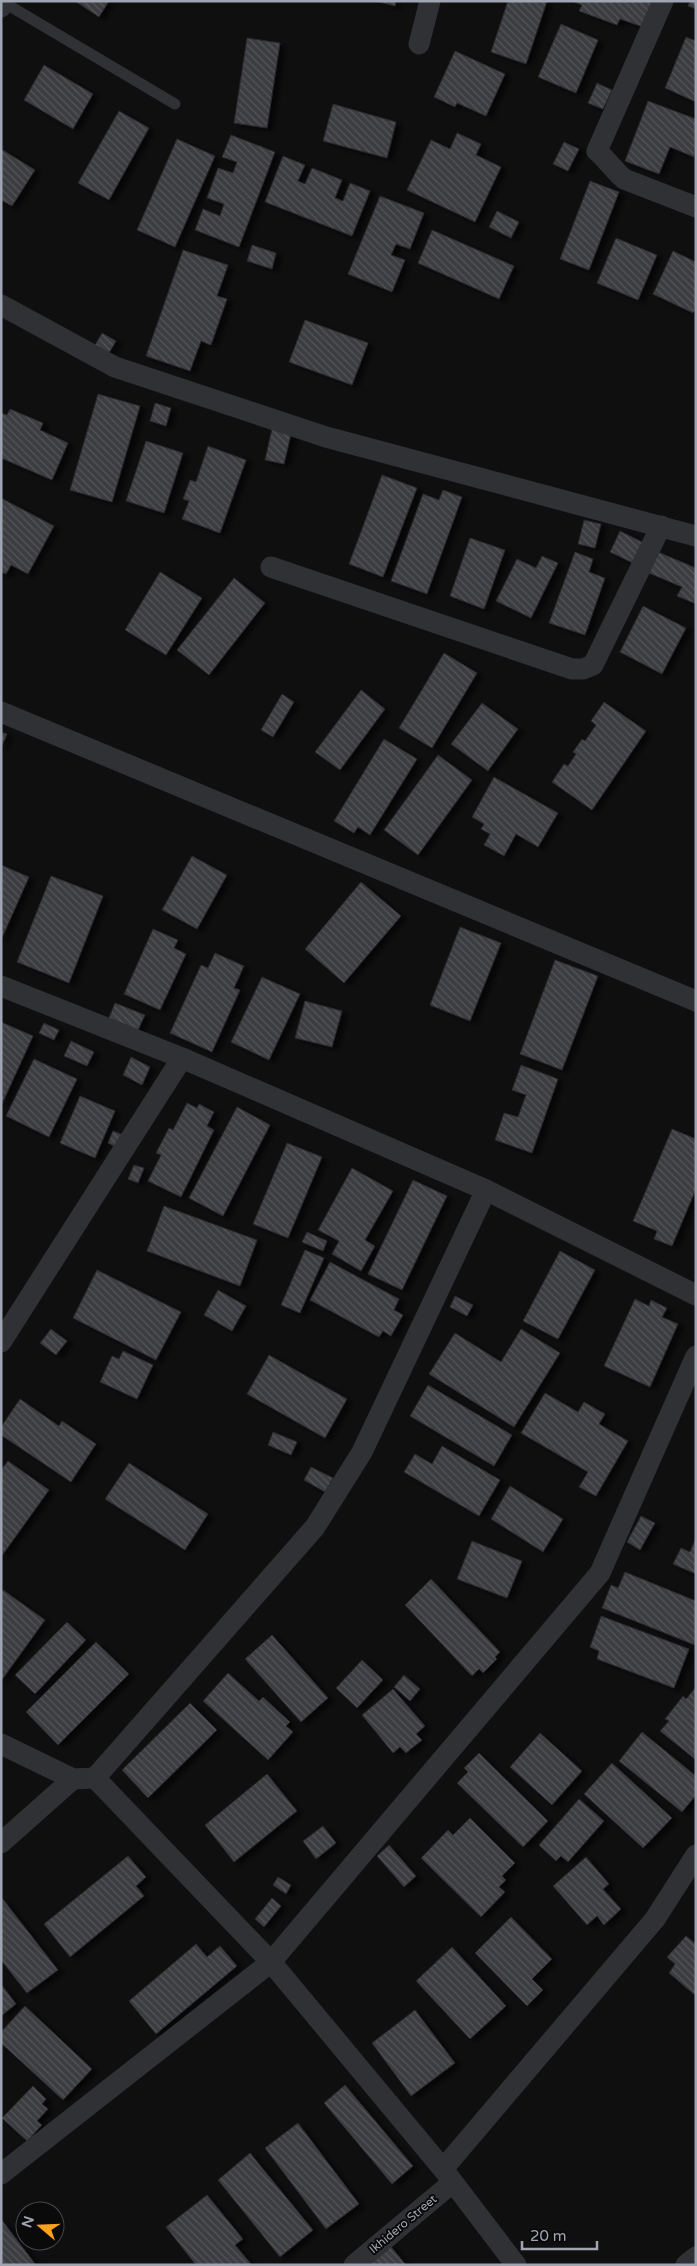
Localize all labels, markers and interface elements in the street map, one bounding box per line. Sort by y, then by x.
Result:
street label: Ikhidero Street [366,2191,440,2256]
north arrow [15,2201,65,2251]
text: N [18,2214,38,2230]
scale bar [522,2218,597,2250]
text: 20 m [530,2227,567,2245]

